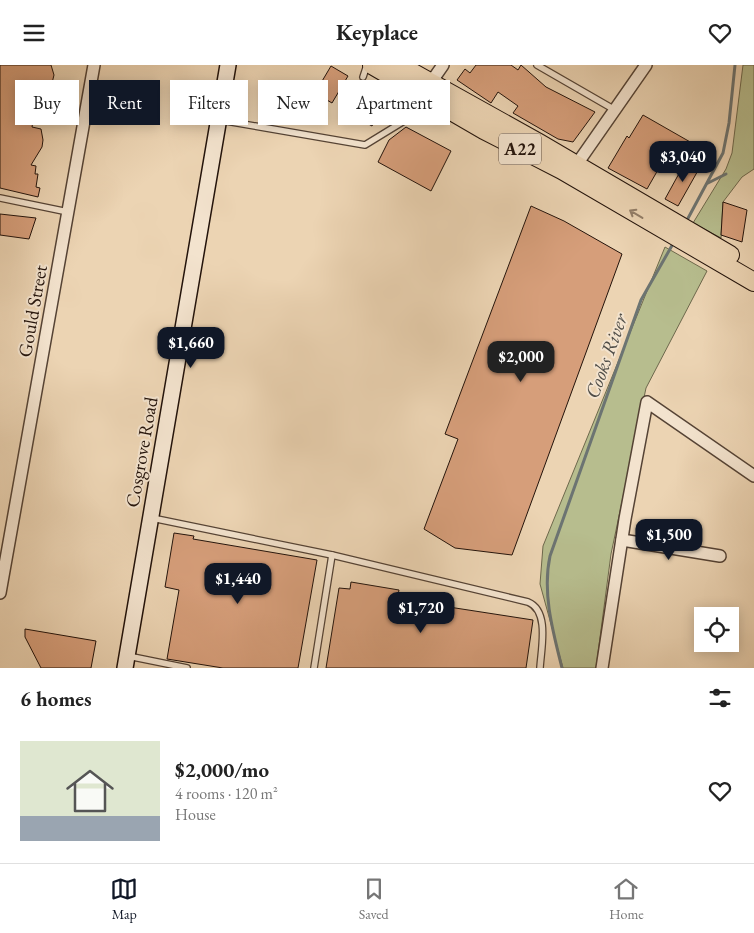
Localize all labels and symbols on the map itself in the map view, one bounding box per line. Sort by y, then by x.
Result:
road number: A22 [499,133,541,165]
pin: $3,040 [642,141,724,183]
one-way arrow [629,209,643,219]
street label: Gould Street [12,263,53,359]
water label: Cooks River [579,309,634,402]
pin: $1,660 [150,327,232,369]
pin: $2,000 [480,341,562,383]
street label: Cosgrove Road [119,395,164,509]
pin: $1,500 [628,519,710,561]
pin: $1,440 [197,563,279,605]
pin: $1,720 [380,591,462,634]

